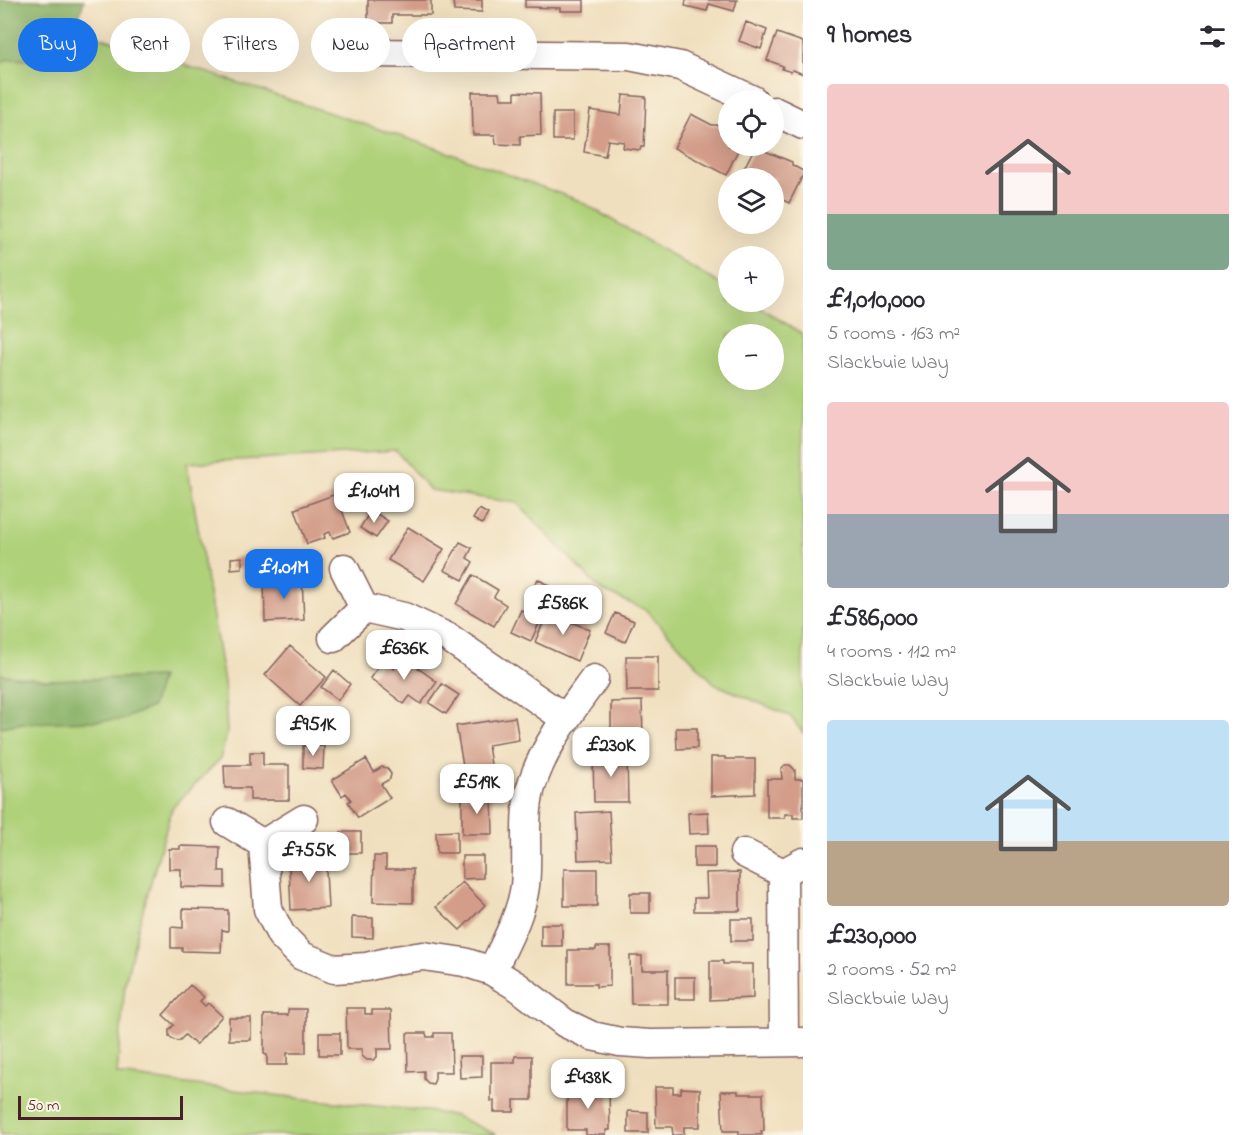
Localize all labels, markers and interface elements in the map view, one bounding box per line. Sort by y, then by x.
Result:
text: 9 homes [827,17,912,55]
chip: Buy [18,18,98,72]
chip: Rent [110,18,190,72]
chip: Filters [202,18,299,72]
chip: New [311,18,390,72]
chip: Apartment [402,18,537,72]
icon: filters [1196,20,1229,53]
map controls [718,90,784,390]
button: locate [718,90,784,156]
icon: home [974,123,1082,231]
button: layers [718,168,784,234]
button: + [718,246,784,312]
text: £1,010,000 [827,282,925,320]
text: 5 rooms · 163 m² [827,320,960,349]
button: − [718,324,784,390]
text: Slackbuie Way [827,349,949,378]
icon: home [974,441,1082,549]
pin: £1.04M [325,473,423,524]
text: £1.04M [348,478,400,507]
pin: £1.01M [235,549,333,600]
text: £1.01M [259,554,309,583]
pin: £586K [521,585,605,636]
text: £586K [538,590,588,619]
text: £586,000 [827,600,918,638]
pin: £636K [362,630,446,681]
text: £636K [380,635,428,664]
text: 4 rooms · 112 m² [827,638,956,667]
text: Slackbuie Way [827,667,949,696]
pin: £951K [271,706,355,757]
text: £951K [290,711,336,740]
pin: £230K [569,727,653,778]
text: £230K [586,732,636,761]
icon: home [974,759,1082,867]
pin: £519K [435,764,519,815]
text: £519K [454,769,500,798]
pin: £755K [267,832,351,883]
text: £755K [282,837,336,866]
text: £230,000 [827,918,916,956]
text: 2 rooms · 52 m² [827,956,957,985]
text: Slackbuie Way [827,985,949,1014]
pin: £438K [546,1059,630,1110]
text: £438K [565,1064,611,1093]
scale bar [18,1093,183,1120]
text: 50 m [27,1094,59,1118]

